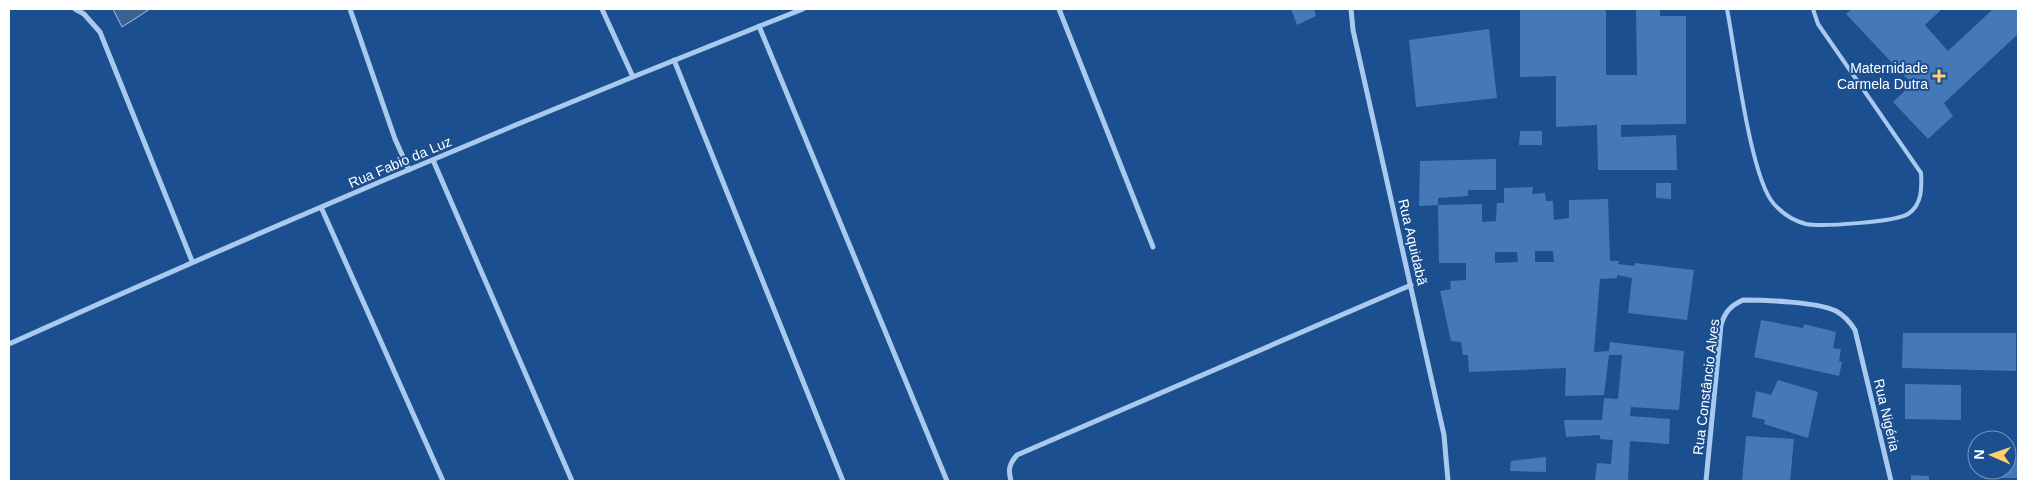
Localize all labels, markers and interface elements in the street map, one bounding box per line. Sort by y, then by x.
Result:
place label: Maternidade Carmela Dutra [1837,60,1928,92]
marker: Maternidade Carmela Dutra [1932,69,1946,83]
street label: Rua Fabio da Luz [346,133,454,191]
street label: Rua Aquidabã [1395,197,1431,287]
street label: Rua Constâncio Alves [1690,318,1722,456]
street label: Rua Nigéria [1871,377,1903,453]
north arrow [1967,430,2017,480]
text: N [1971,449,1987,460]

